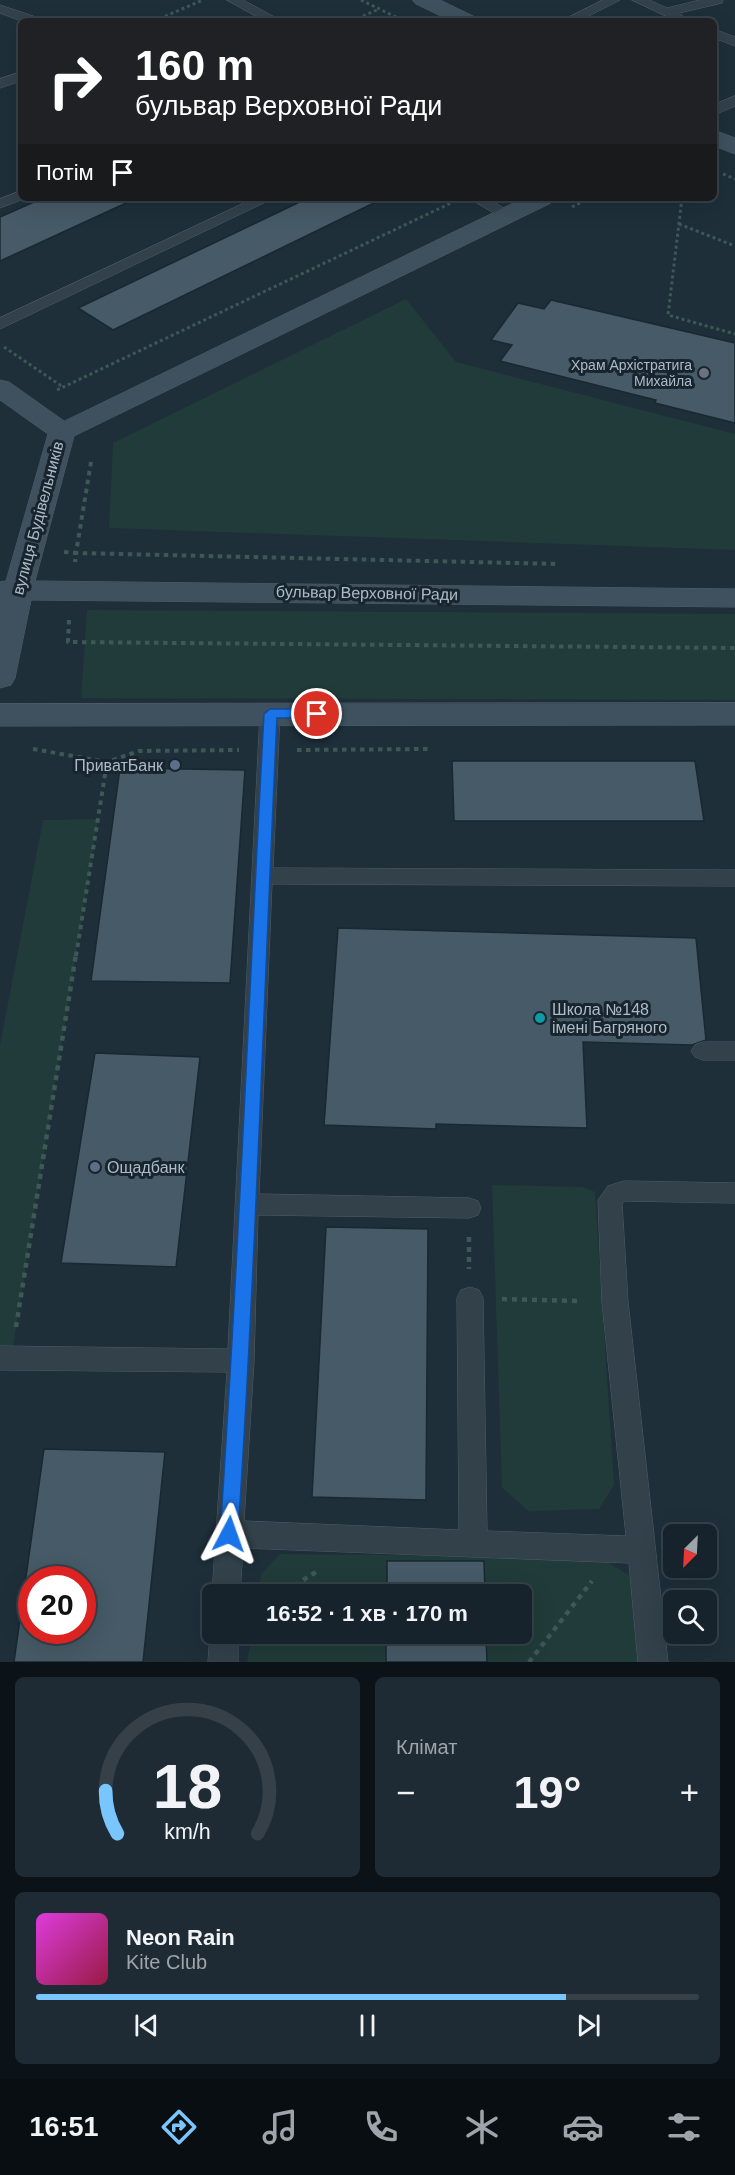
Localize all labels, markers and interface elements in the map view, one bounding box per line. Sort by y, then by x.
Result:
icon: right [36,42,114,120]
text: 160 m [135,42,254,89]
text: бульвар Верховної Ради [135,91,442,121]
icon: arrive [106,156,139,189]
text: Потім [36,160,94,185]
place label: Храм Архістратига Михайла [571,357,692,389]
marker: Храм Архістратига Михайла [697,366,711,380]
street label: вулиця Будівельників [9,439,67,597]
street label: бульвар Верховної Ради [276,583,458,603]
pin [291,688,342,739]
icon: arrive [300,697,333,730]
place label: ПриватБанк [74,757,164,774]
marker: ПриватБанк [168,758,182,772]
place label: Школа №148 імені Багряного [552,1001,667,1036]
marker: Школа №148 імені Багряного [533,1011,547,1025]
place label: Ощадбанк [107,1159,185,1176]
marker: Ощадбанк [88,1160,102,1174]
position arrow [197,1502,261,1566]
north arrow [663,1524,717,1578]
map controls [663,1524,717,1644]
speed limit sign: 20 [18,1566,96,1644]
button: search [663,1590,717,1644]
text: 16:52 · 1 хв · 170 m [266,1601,468,1626]
text: Клімат [396,1736,457,1758]
text: 18 [153,1752,222,1821]
text: 19° [513,1767,582,1818]
text: − [396,1774,415,1811]
text: + [680,1774,699,1811]
text: km/h [164,1820,211,1844]
text: Neon Rain [126,1925,235,1950]
text: Kite Club [126,1951,207,1973]
icon: previous [130,2009,163,2042]
icon: pause [351,2009,384,2042]
icon: next [572,2009,605,2042]
icon: directions [158,2106,200,2148]
icon: music [259,2106,301,2148]
icon: phone [360,2106,402,2148]
icon: climate [461,2106,503,2148]
icon: car [562,2106,604,2148]
icon: filters [663,2106,705,2148]
text: 16:51 [30,2112,99,2142]

